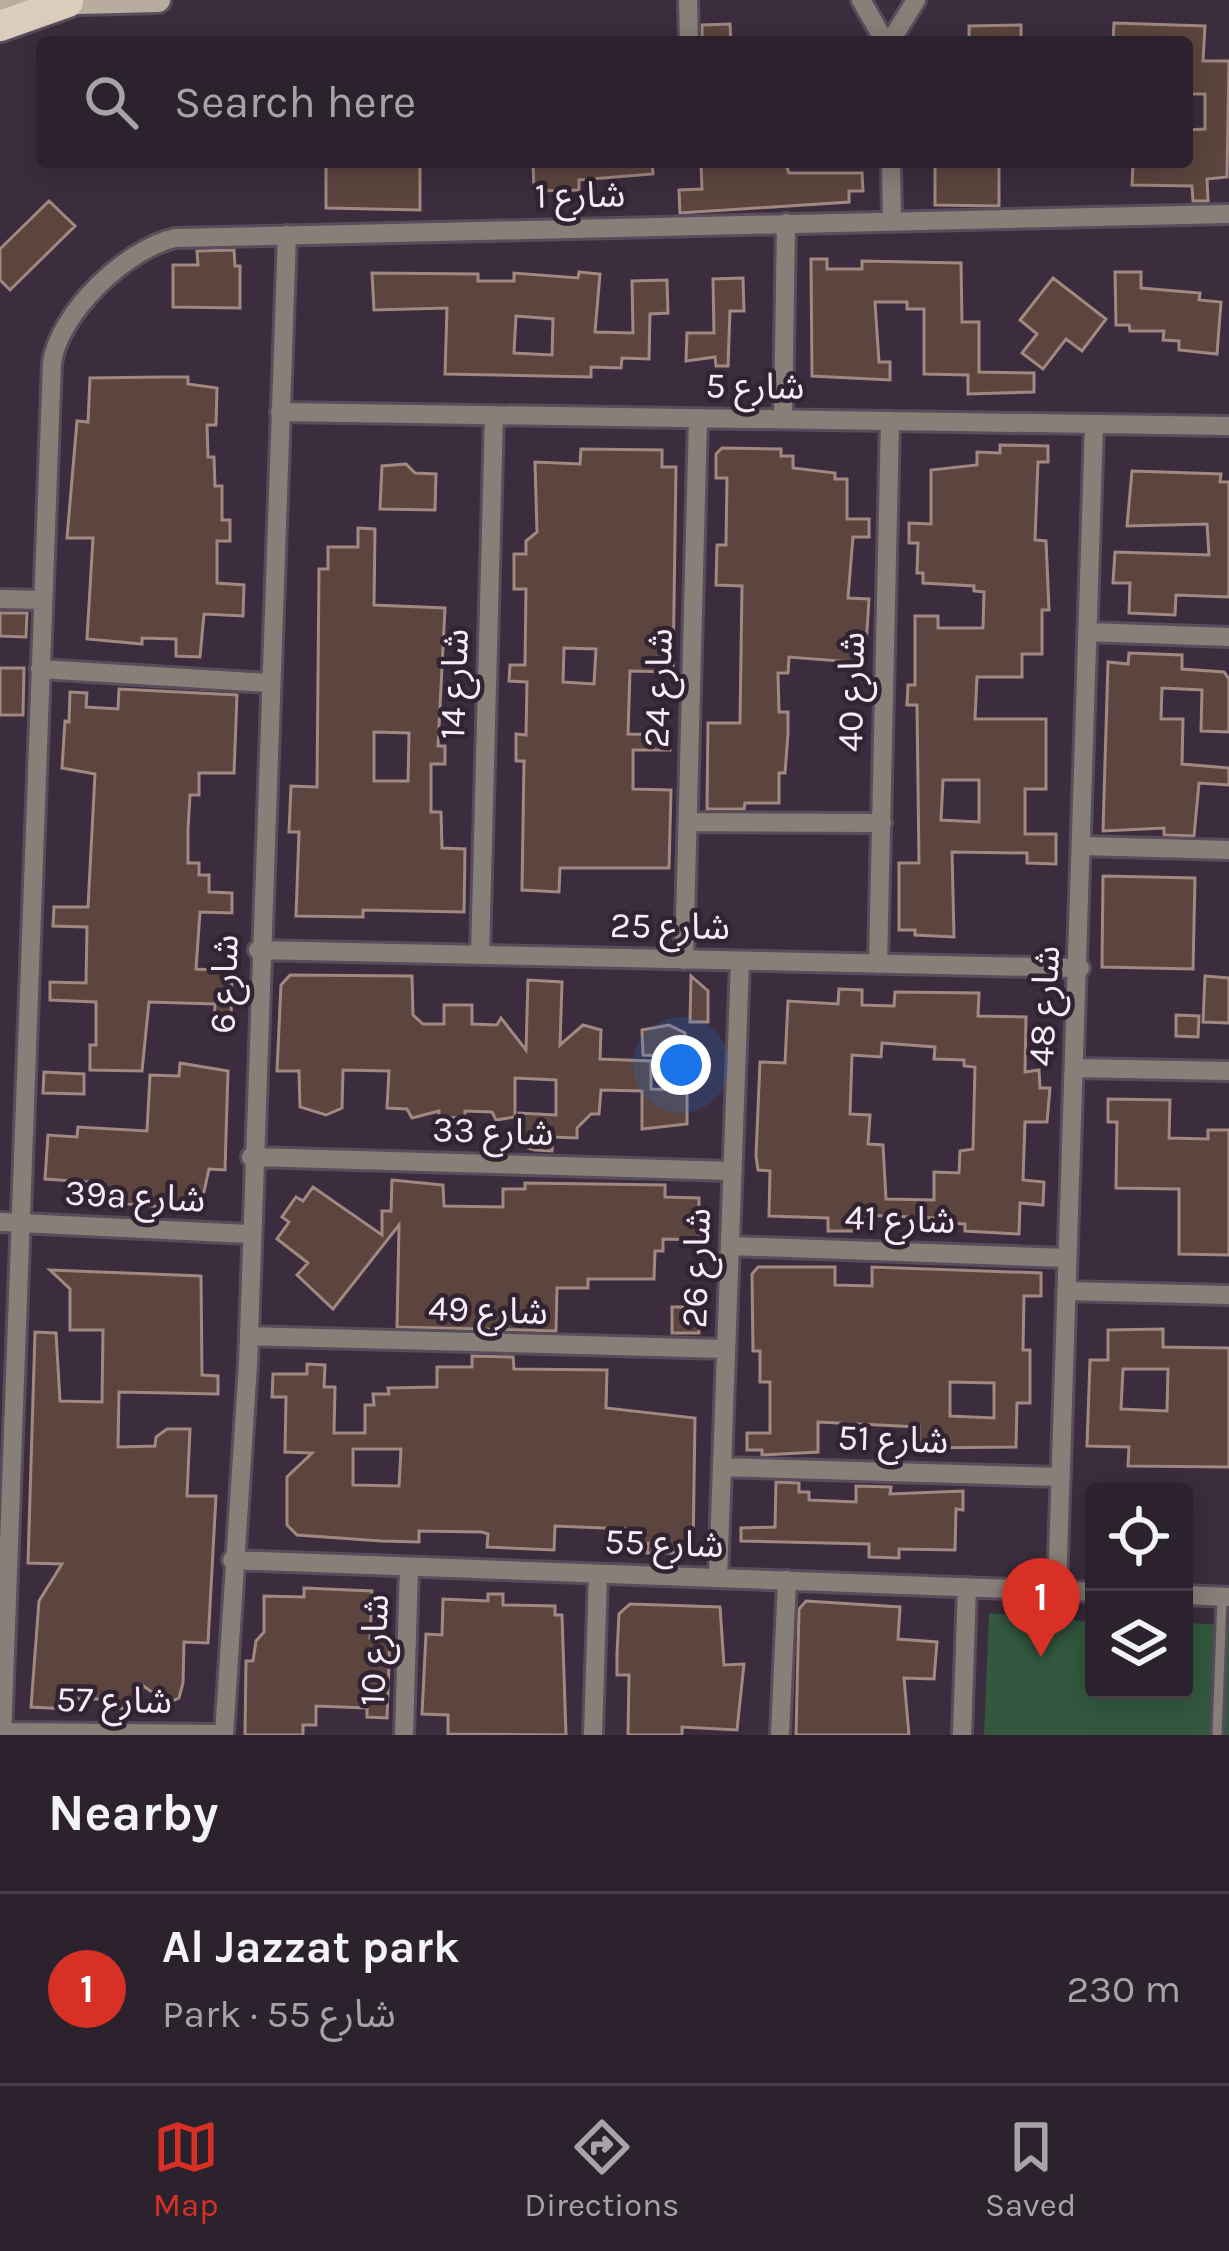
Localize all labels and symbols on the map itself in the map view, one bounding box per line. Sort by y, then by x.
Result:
street label: شارع 1 [534,173,626,222]
street label: شارع 5 [705,364,805,413]
street label: شارع 24 [635,627,686,749]
street label: شارع 14 [431,628,482,740]
street label: شارع 40 [829,632,878,753]
street label: شارع 25 [610,904,730,953]
street label: شارع 6 [201,934,252,1035]
street label: شارع 48 [1020,945,1073,1068]
your location [651,1035,711,1095]
street label: شارع 33 [432,1108,554,1159]
street label: 39a شارع [63,1171,206,1226]
street label: شارع 41 [844,1196,956,1247]
street label: شارع 26 [673,1207,724,1329]
street label: شارع 49 [427,1287,549,1338]
street label: شارع 51 [837,1416,949,1467]
street label: شارع 55 [603,1520,724,1571]
pin: 1 [1002,1558,1080,1657]
street label: شارع 10 [351,1593,402,1707]
street label: شارع 57 [56,1678,172,1727]

